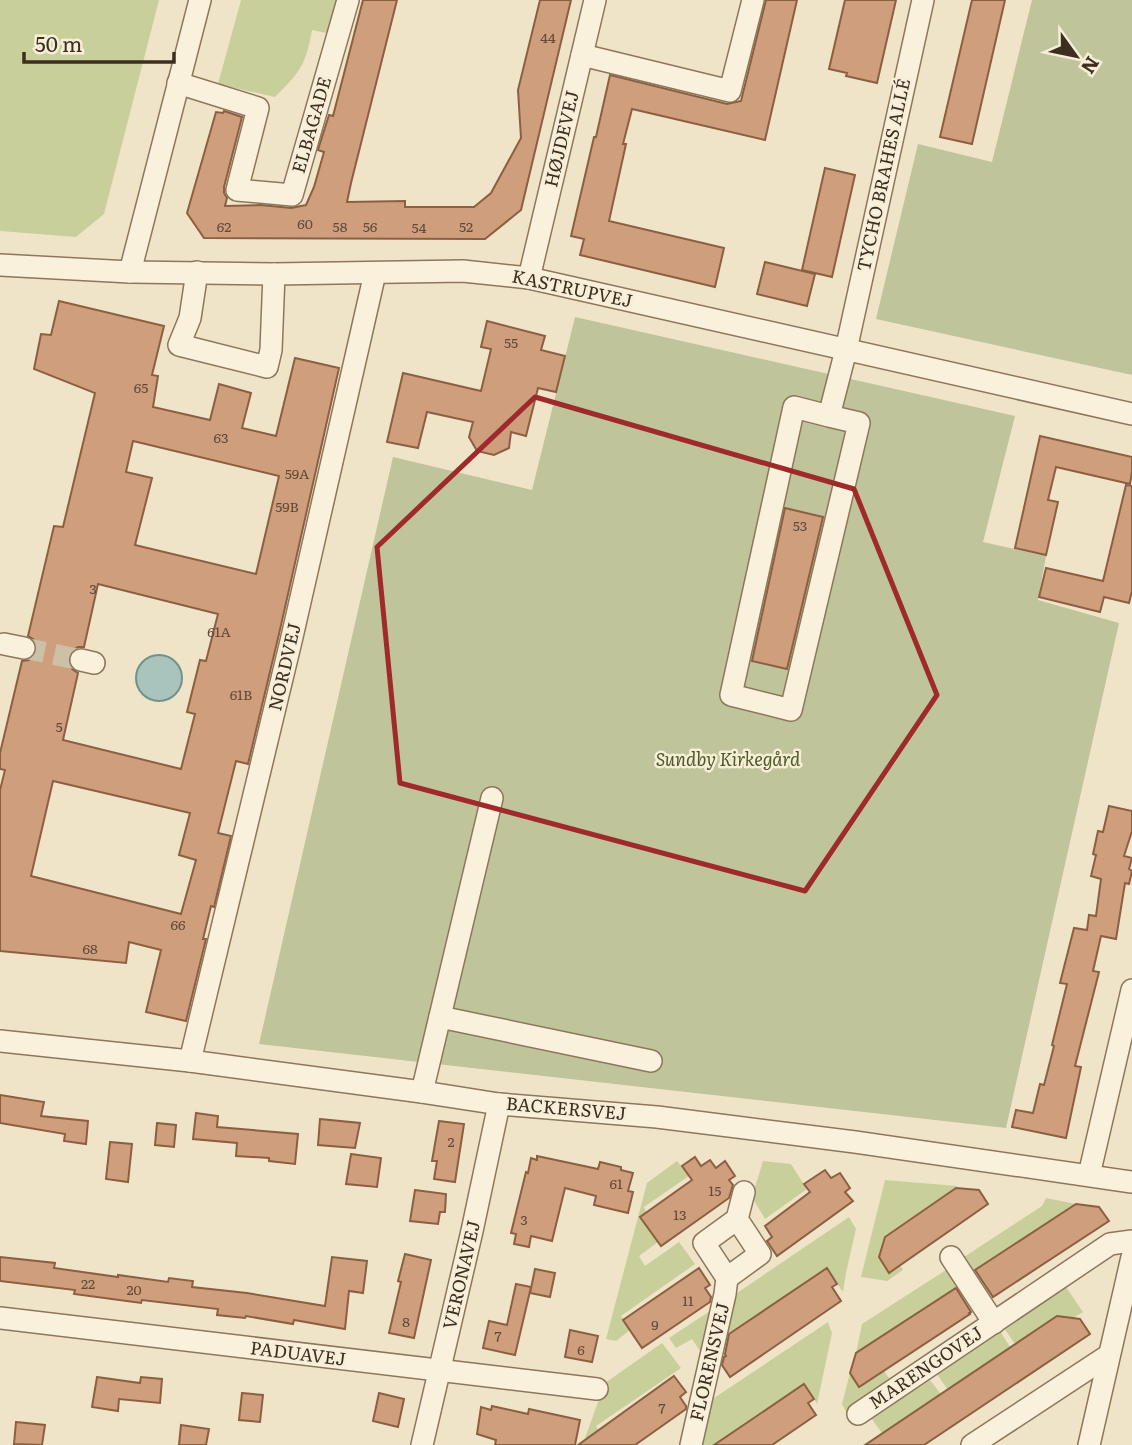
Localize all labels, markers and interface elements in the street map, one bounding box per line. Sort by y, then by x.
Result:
scale bar [24,21,175,65]
north arrow [1041,21,1111,91]
text: 50 m [35,27,82,58]
house number: 44 [540,27,556,47]
text: N [1075,51,1107,80]
street label: ELBAGADE [284,73,337,176]
street label: TYCHO BRAHES ALLÉ [849,76,916,274]
street label: HØJDEVEJ [536,88,585,190]
house number: 60 [297,213,313,233]
house number: 62 [217,216,231,236]
house number: 58 [333,216,348,236]
house number: 56 [363,216,378,236]
house number: 52 [459,216,473,236]
house number: 54 [412,217,427,237]
street label: KASTRUPVEJ [510,262,635,313]
house number: 55 [504,332,518,352]
house number: 65 [134,377,148,397]
house number: 63 [213,427,229,447]
house number: 59A [285,463,310,483]
house number: 59B [275,496,299,516]
house number: 53 [793,515,807,535]
house number: 3 [89,578,97,598]
street label: NORDVEJ [260,620,307,713]
house number: 61A [207,621,231,641]
house number: 61B [230,684,252,704]
house number: 5 [55,716,63,736]
park label: Sundby Kirkegård [656,745,801,772]
house number: 66 [170,914,186,934]
house number: 68 [82,938,98,958]
street label: BACKERSVEJ [505,1089,627,1126]
house number: 2 [447,1131,455,1151]
house number: 61 [609,1173,623,1193]
house number: 15 [709,1180,721,1200]
house number: 13 [673,1204,687,1224]
house number: 3 [520,1209,528,1229]
street label: VERONAVEJ [435,1218,486,1332]
house number: 22 [81,1273,95,1293]
house number: 20 [126,1279,142,1299]
house number: 11 [682,1290,694,1310]
street label: FLORENSVEJ [682,1300,735,1424]
house number: 8 [402,1311,410,1331]
house number: 9 [651,1314,659,1334]
street label: MARENGOVEJ [863,1319,987,1415]
house number: 7 [494,1325,502,1345]
street label: PADUAVEJ [249,1333,347,1372]
house number: 6 [577,1339,585,1359]
house number: 7 [658,1397,666,1417]

